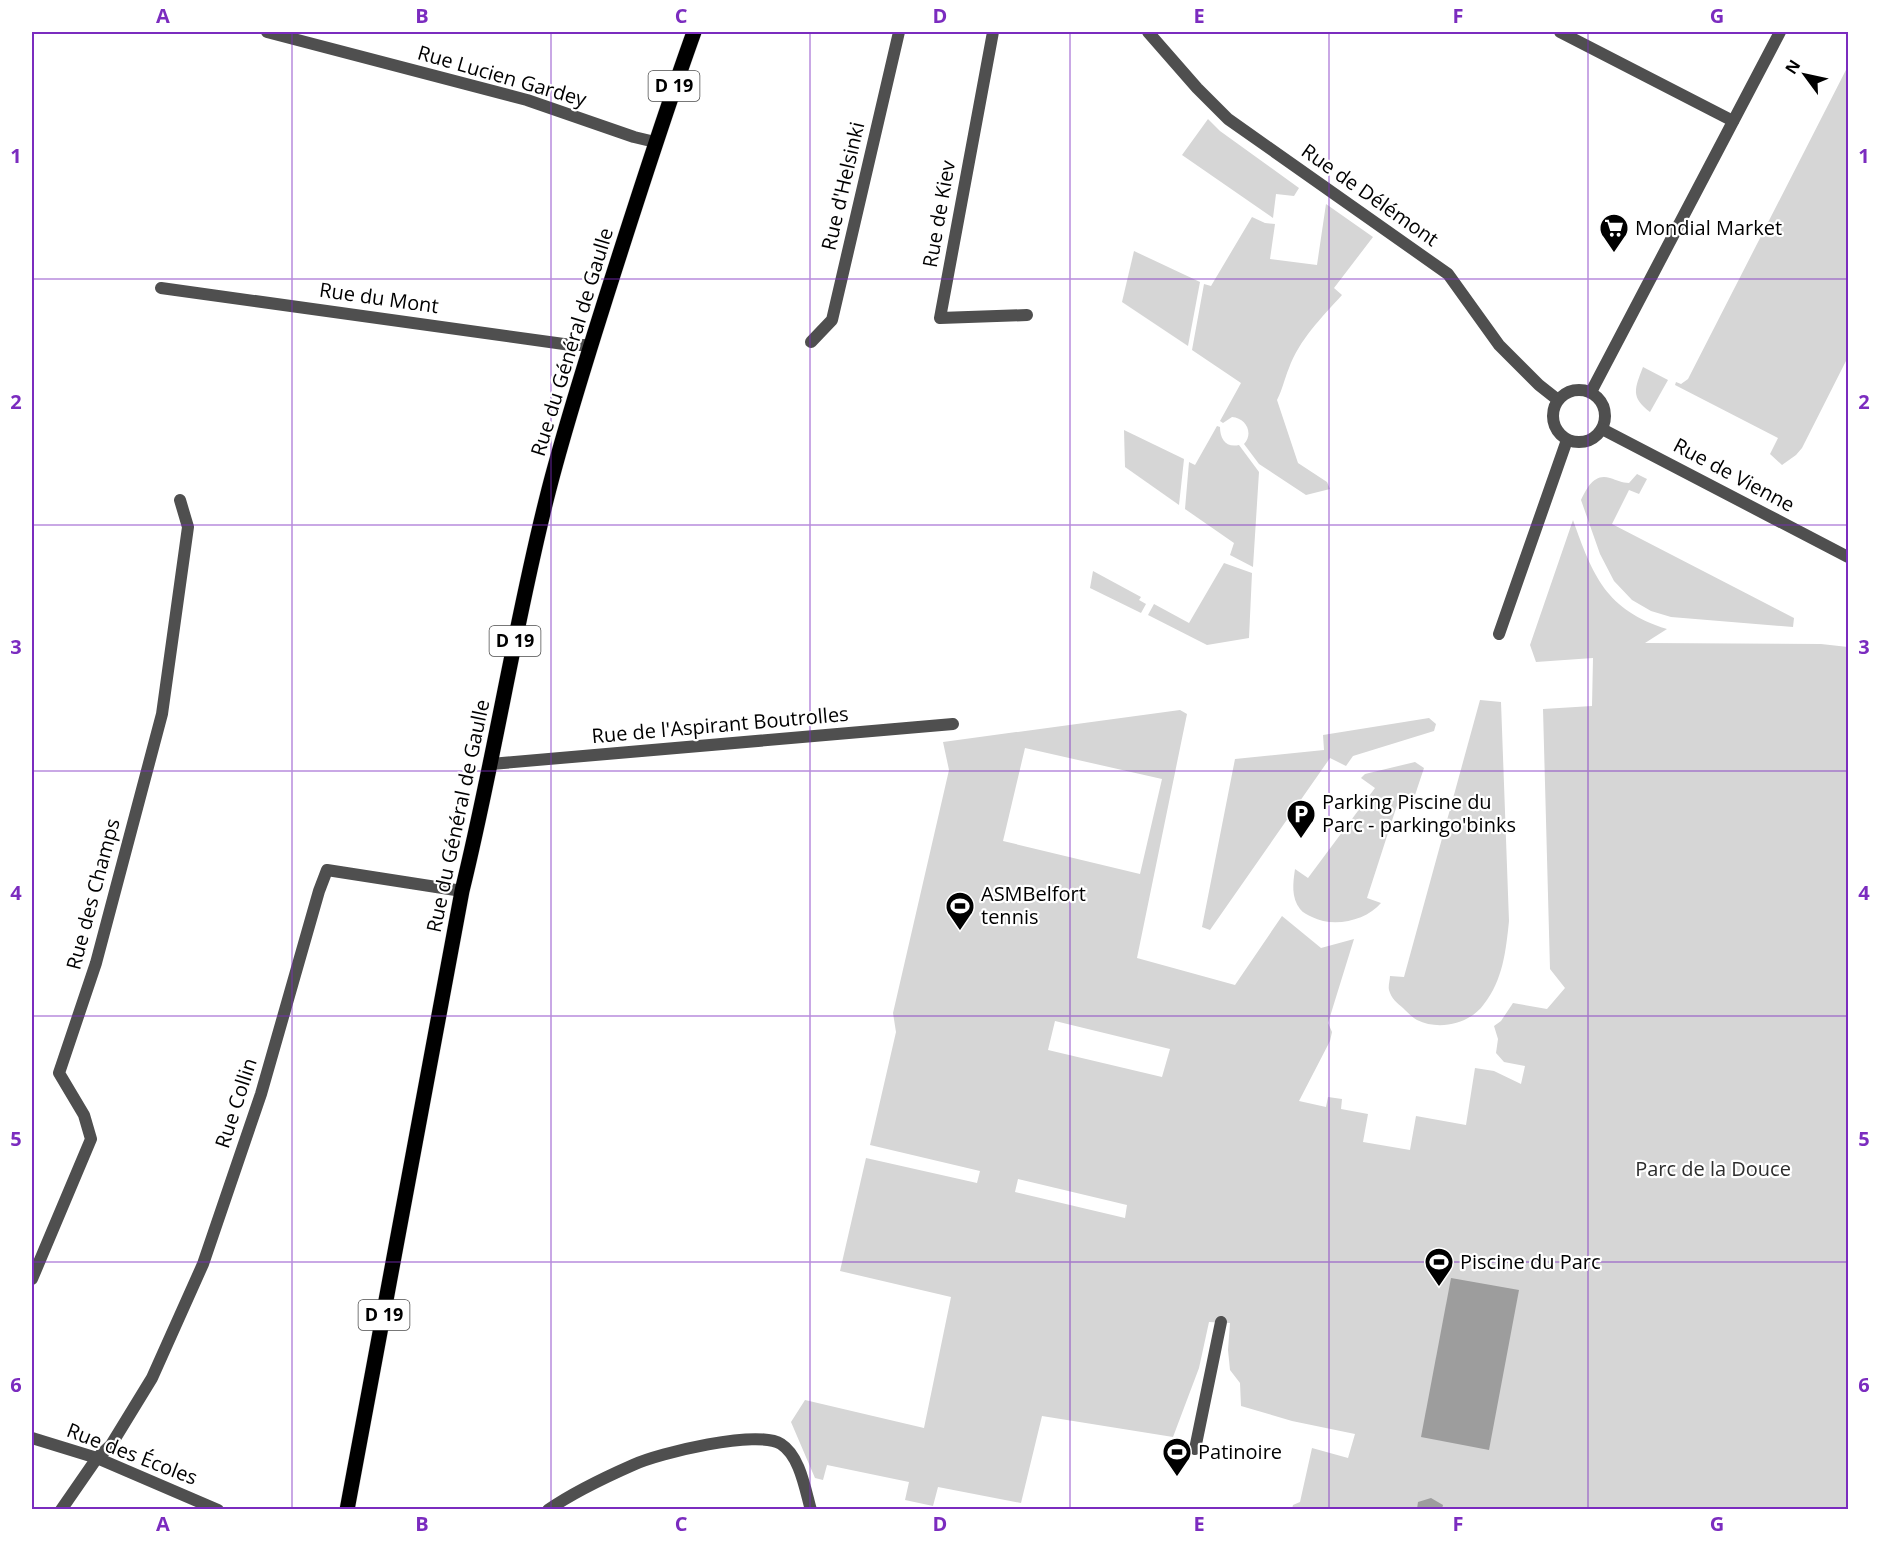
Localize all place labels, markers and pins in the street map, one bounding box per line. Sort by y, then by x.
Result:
supermarket icon: Mondial Market [1598,212,1630,254]
place label: Mondial Market [1635,214,1782,241]
place label: Parking Piscine du Parc - parkingo'binks [1322,788,1516,838]
parking icon: Parking Piscine du Parc - parkingo'binks [1285,798,1317,840]
place label: ASMBelfort tennis [981,880,1086,930]
sports icon: ASMBelfort tennis [944,890,976,932]
sports icon: Piscine du Parc [1423,1246,1455,1288]
place label: Piscine du Parc [1460,1248,1601,1275]
sports icon: Patinoire [1161,1436,1193,1478]
place label: Patinoire [1198,1438,1282,1465]

